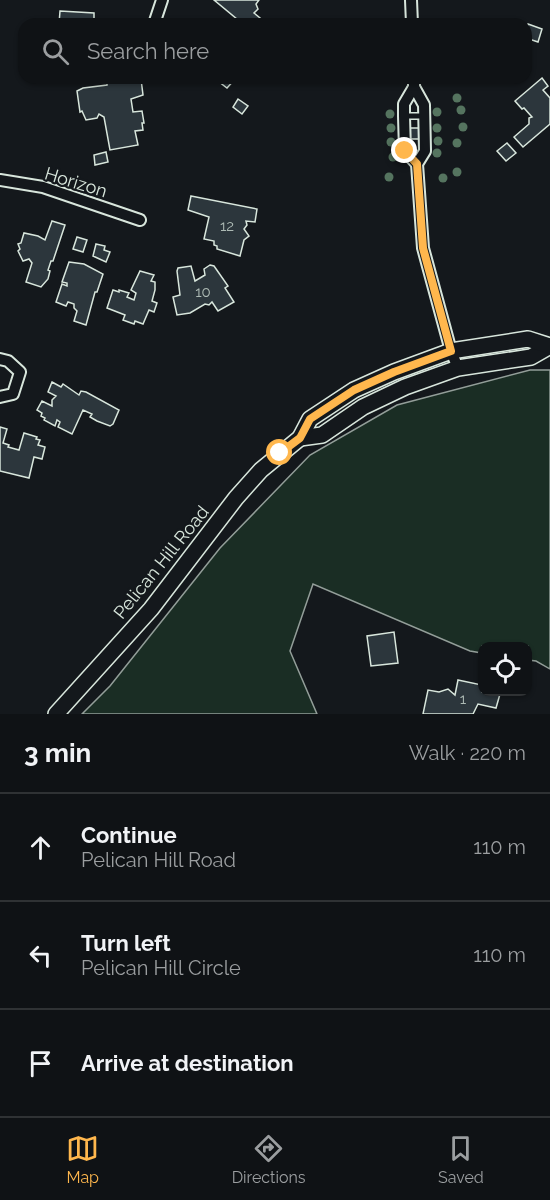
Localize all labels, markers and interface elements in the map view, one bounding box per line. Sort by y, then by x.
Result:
search box [18,18,532,84]
icon: search [39,35,72,68]
text: Search here [87,38,209,64]
route end [391,137,417,163]
street label: Horizon [42,163,110,201]
house number: 12 [220,217,234,235]
house number: 10 [195,283,211,301]
route start [266,439,292,465]
street label: Pelican Hill Road [109,501,213,623]
map controls [478,642,532,696]
button: locate [478,642,532,696]
house number: 1 [460,690,467,708]
text: 3 min [24,738,91,768]
text: Walk · 220 m [409,741,526,765]
text: Continue [81,822,177,848]
icon: ahead [24,831,57,864]
text: 110 m [473,835,526,859]
text: Pelican Hill Road [81,848,236,872]
text: Turn left [81,930,171,956]
icon: left [24,939,57,972]
text: 110 m [473,943,526,967]
text: Pelican Hill Circle [81,956,241,980]
icon: arrive [24,1047,57,1080]
text: Arrive at destination [81,1050,294,1076]
tab: Map [66,1132,99,1187]
tab: Directions [232,1132,306,1187]
tab: Saved [438,1132,484,1187]

